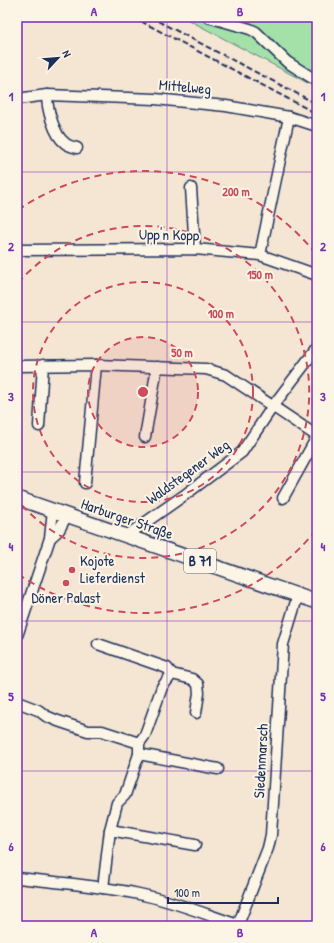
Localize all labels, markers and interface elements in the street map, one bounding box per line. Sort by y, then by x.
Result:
text: A [91,2,98,20]
text: B [237,2,244,20]
north arrow [38,38,78,78]
text: N [59,48,75,59]
street label: Mittelweg [158,74,212,99]
text: 1 [9,87,14,105]
text: 1 [321,87,326,105]
text: 200 m [222,183,250,200]
street label: Upp'n Kopp [139,223,200,246]
text: 2 [8,237,15,255]
text: 2 [320,237,327,255]
text: 150 m [247,266,273,283]
text: 100 m [208,305,234,322]
text: 50 m [171,344,193,361]
centre of rings [136,385,150,399]
text: 3 [8,387,14,405]
text: 3 [320,387,326,405]
street label: Waldstegener Weg [142,434,234,509]
street label: Harburger Straße [78,493,176,544]
text: 4 [9,537,14,555]
text: 4 [321,537,326,555]
road number: B 71 [184,549,216,573]
place label: Kojote Lieferdienst [80,550,146,588]
marker: Kojote Lieferdienst [67,565,77,575]
marker: Döner Palast [61,578,71,588]
place label: Döner Palast [31,587,101,608]
text: 5 [8,687,14,705]
text: 5 [320,687,326,705]
street label: Siedenmarsch [248,723,273,799]
text: 6 [8,837,14,855]
text: 6 [320,837,326,855]
scale bar [168,879,278,905]
text: 100 m [174,884,200,901]
text: A [91,923,98,941]
text: B [237,923,244,941]

